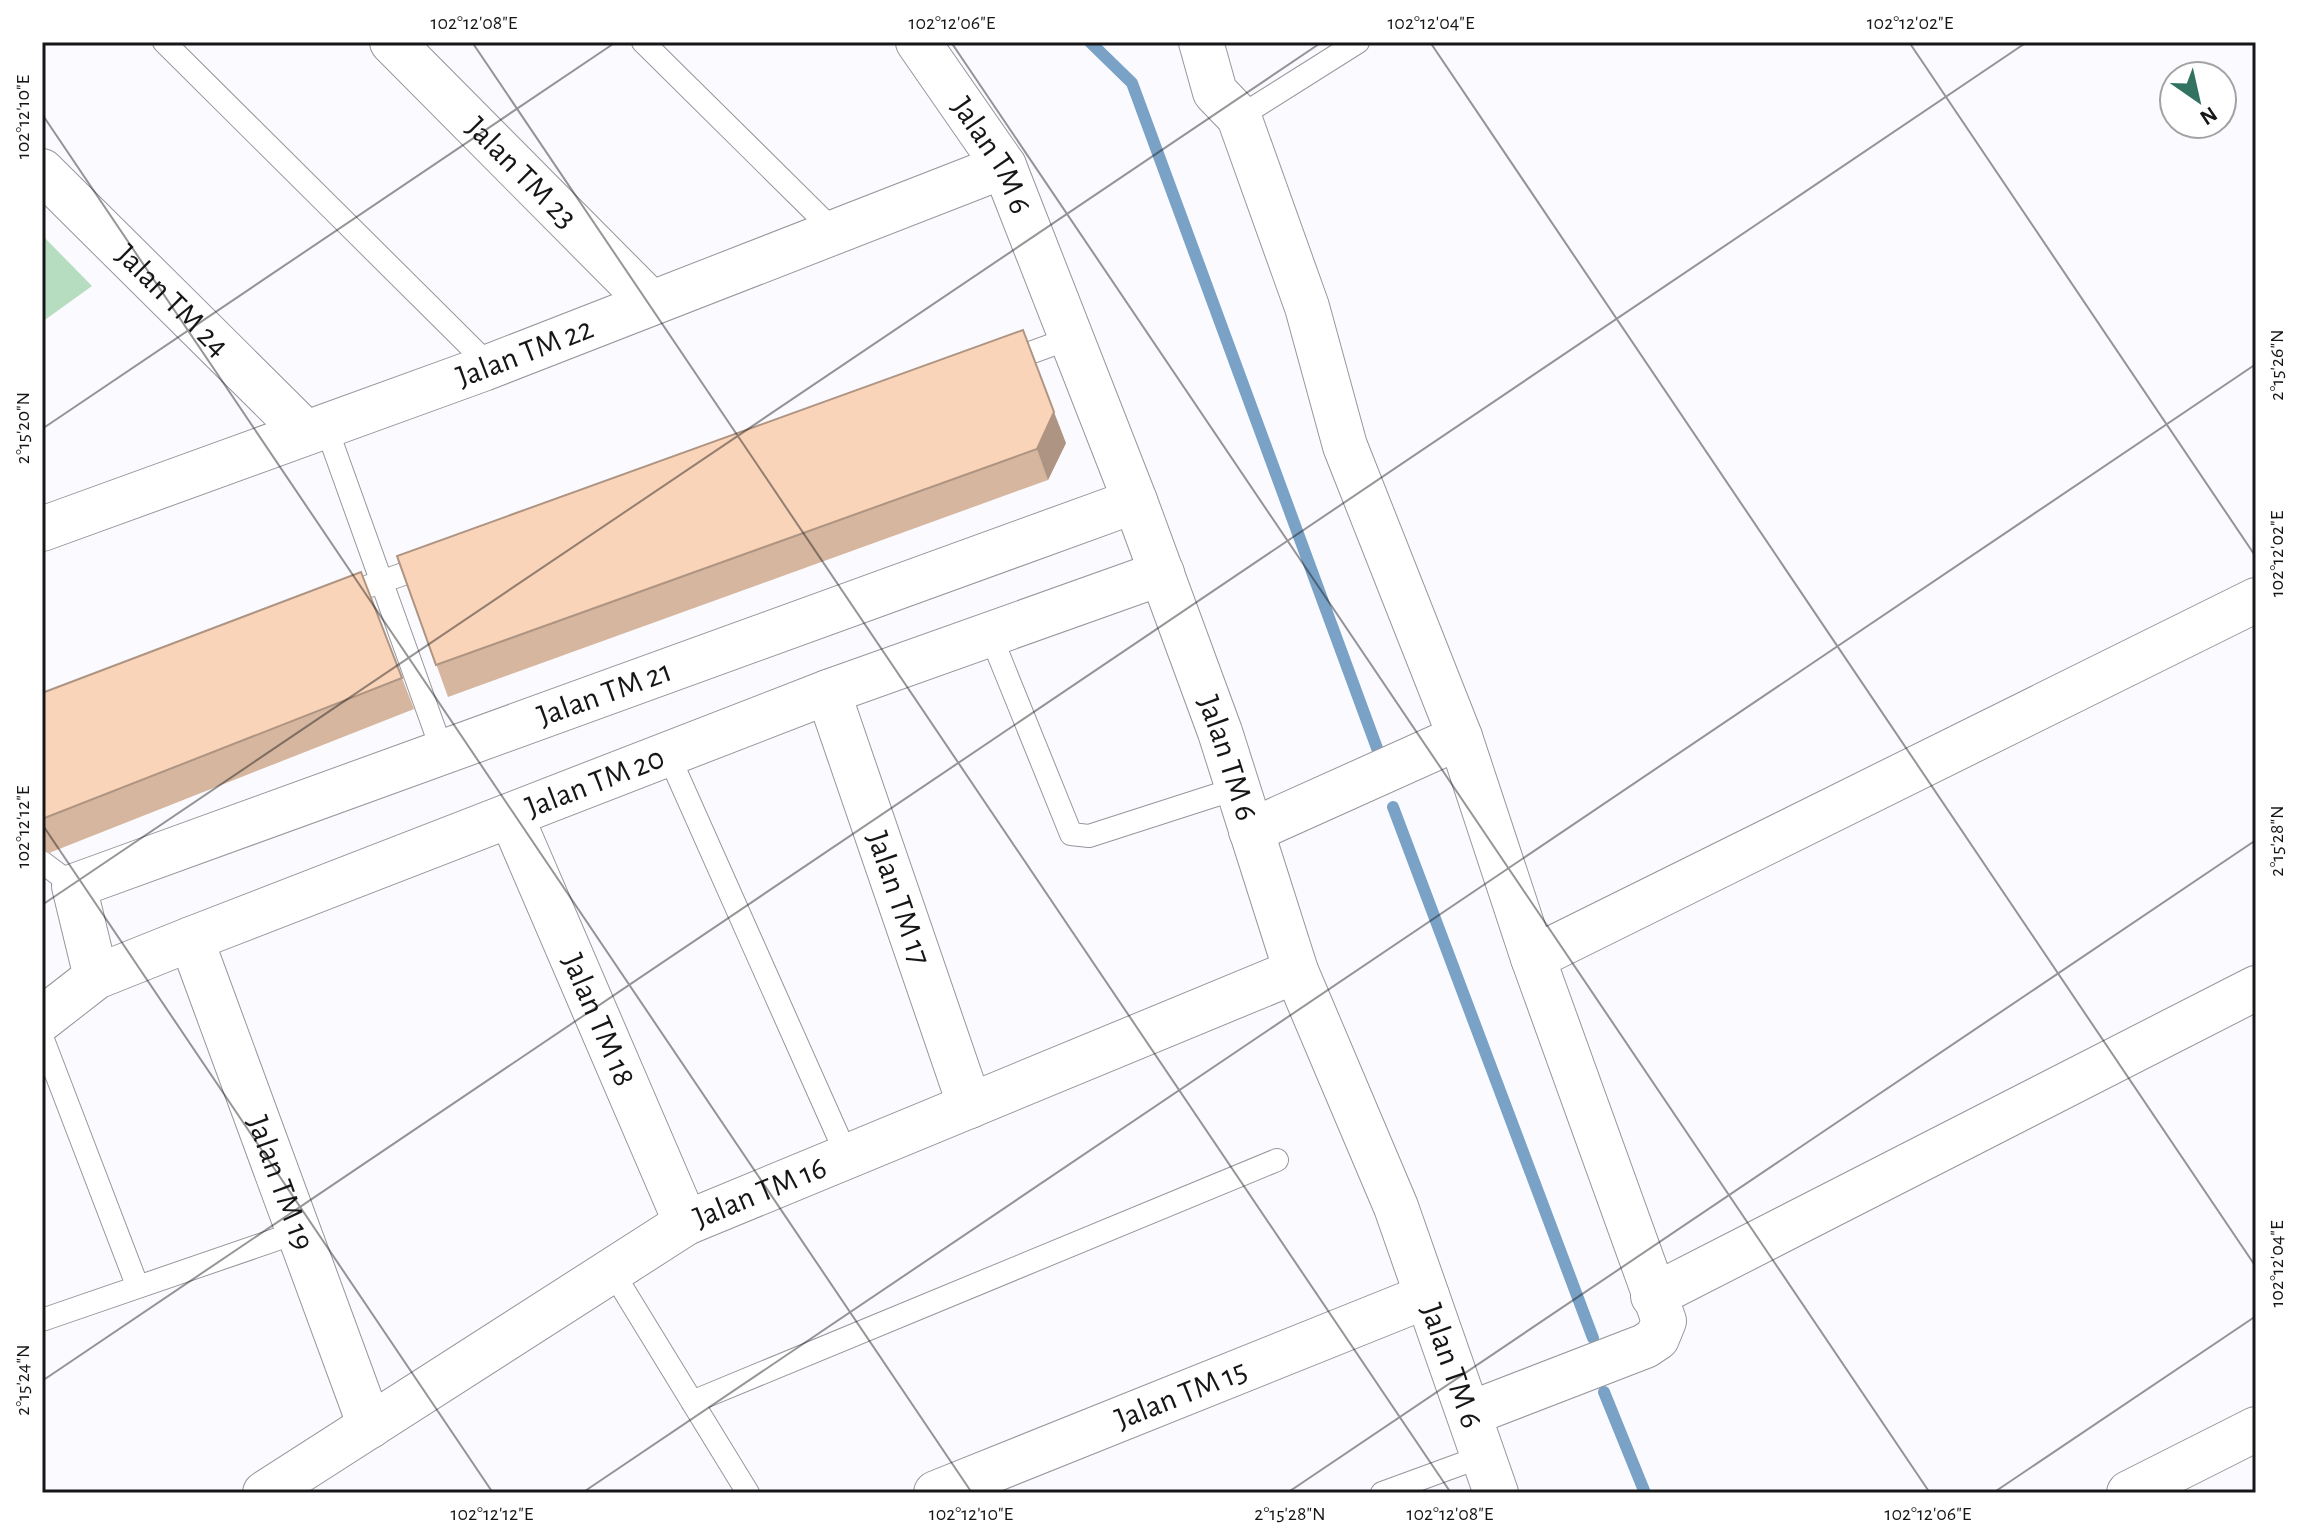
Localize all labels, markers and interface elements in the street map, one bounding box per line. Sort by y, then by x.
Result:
text: 102°12'08"E [431,13,518,33]
text: 102°12'06"E [909,13,996,33]
text: 102°12'04"E [1387,13,1475,33]
text: 102°12'02"E [1867,13,1954,33]
north arrow [2158,60,2238,140]
text: 102°12'10"E [13,74,33,159]
street label: Jalan TM 6 [945,91,1037,218]
text: N [2196,102,2221,129]
street label: Jalan TM 23 [460,111,583,234]
street label: Jalan TM 24 [110,238,235,363]
street label: Jalan TM 22 [452,312,598,393]
text: 2°15'26"N [2267,329,2287,401]
text: 2°15'20"N [13,392,33,464]
text: 102°12'02"E [2267,510,2287,597]
street label: Jalan TM 21 [533,655,676,732]
street label: Jalan TM 6 [1192,691,1263,825]
street label: Jalan TM 20 [521,741,669,824]
text: 102°12'12"E [13,785,33,868]
text: 2°15'28"N [2267,805,2287,877]
street label: Jalan TM 17 [861,827,936,969]
street label: Jalan TM 18 [556,949,641,1091]
street label: Jalan TM 19 [241,1112,320,1255]
street label: Jalan TM 16 [689,1151,831,1234]
text: 102°12'04"E [2267,1220,2287,1308]
street label: Jalan TM 6 [1415,1299,1488,1432]
text: 2°15'24"N [13,1344,33,1416]
street label: Jalan TM 15 [1111,1354,1251,1435]
text: 102°12'12"E [451,1504,534,1524]
text: 102°12'10"E [929,1504,1014,1524]
text: 2°15'28"N [1254,1504,1326,1524]
text: 102°12'08"E [1407,1504,1494,1524]
text: 102°12'06"E [1885,1504,1972,1524]

